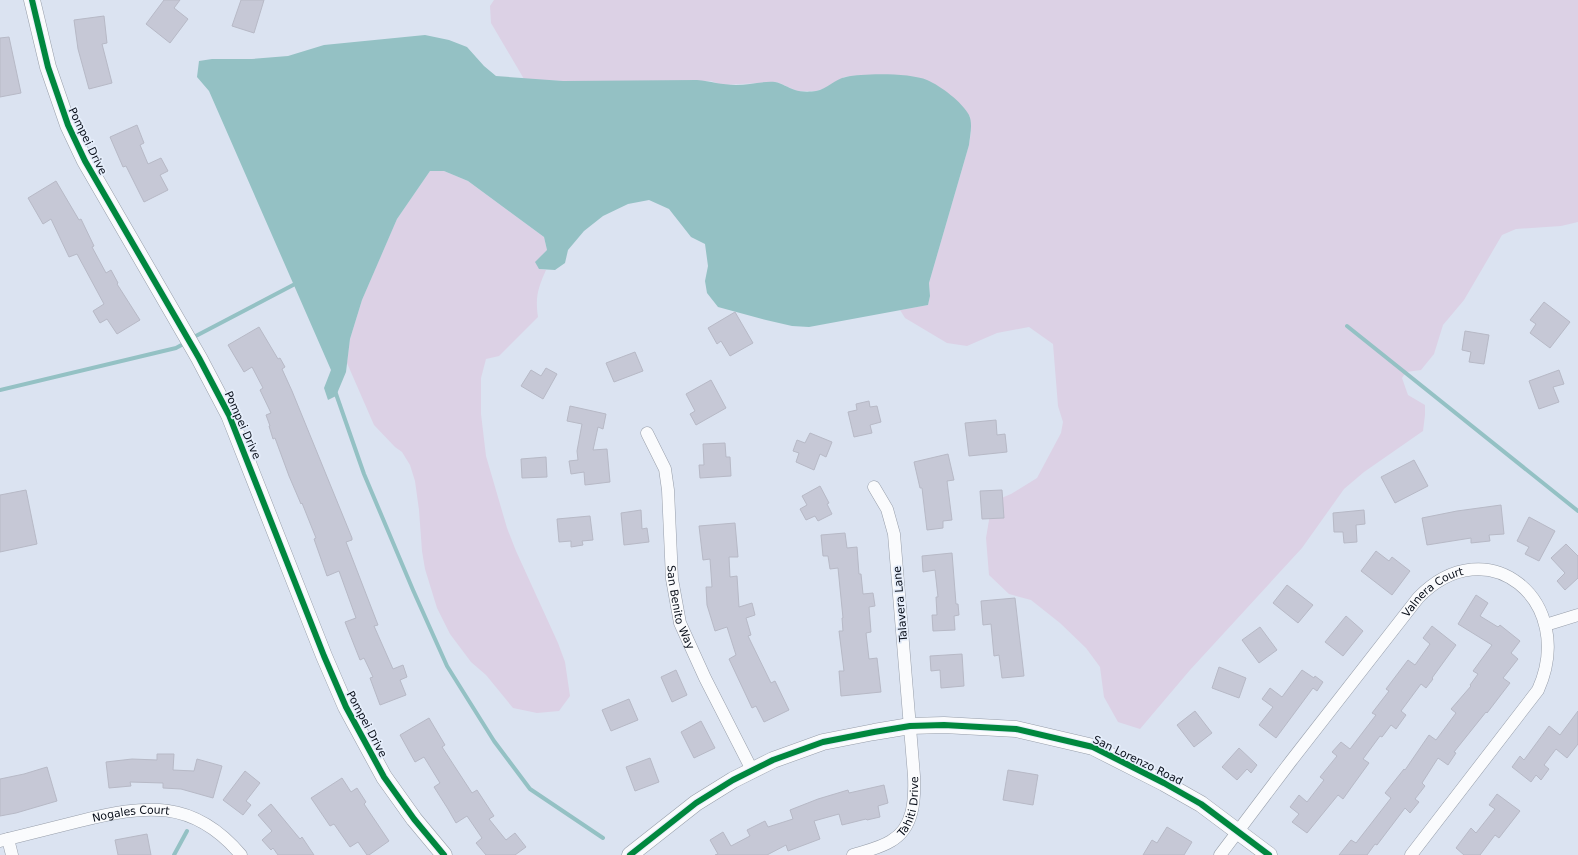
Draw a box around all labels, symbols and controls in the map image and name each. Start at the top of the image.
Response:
street label: Pompei Drive [66,105,110,177]
street label: Pompei Drive [222,389,263,462]
street label: San Benito Way [664,565,697,652]
street label: Talavera Lane [891,565,910,643]
street label: Valnera Court [1400,565,1465,620]
street label: Pompei Drive [344,689,390,760]
street label: San Lorenzo Road [1091,733,1185,788]
street label: Tahiti Drive [894,776,921,840]
street label: Nogales Court [91,804,171,825]

